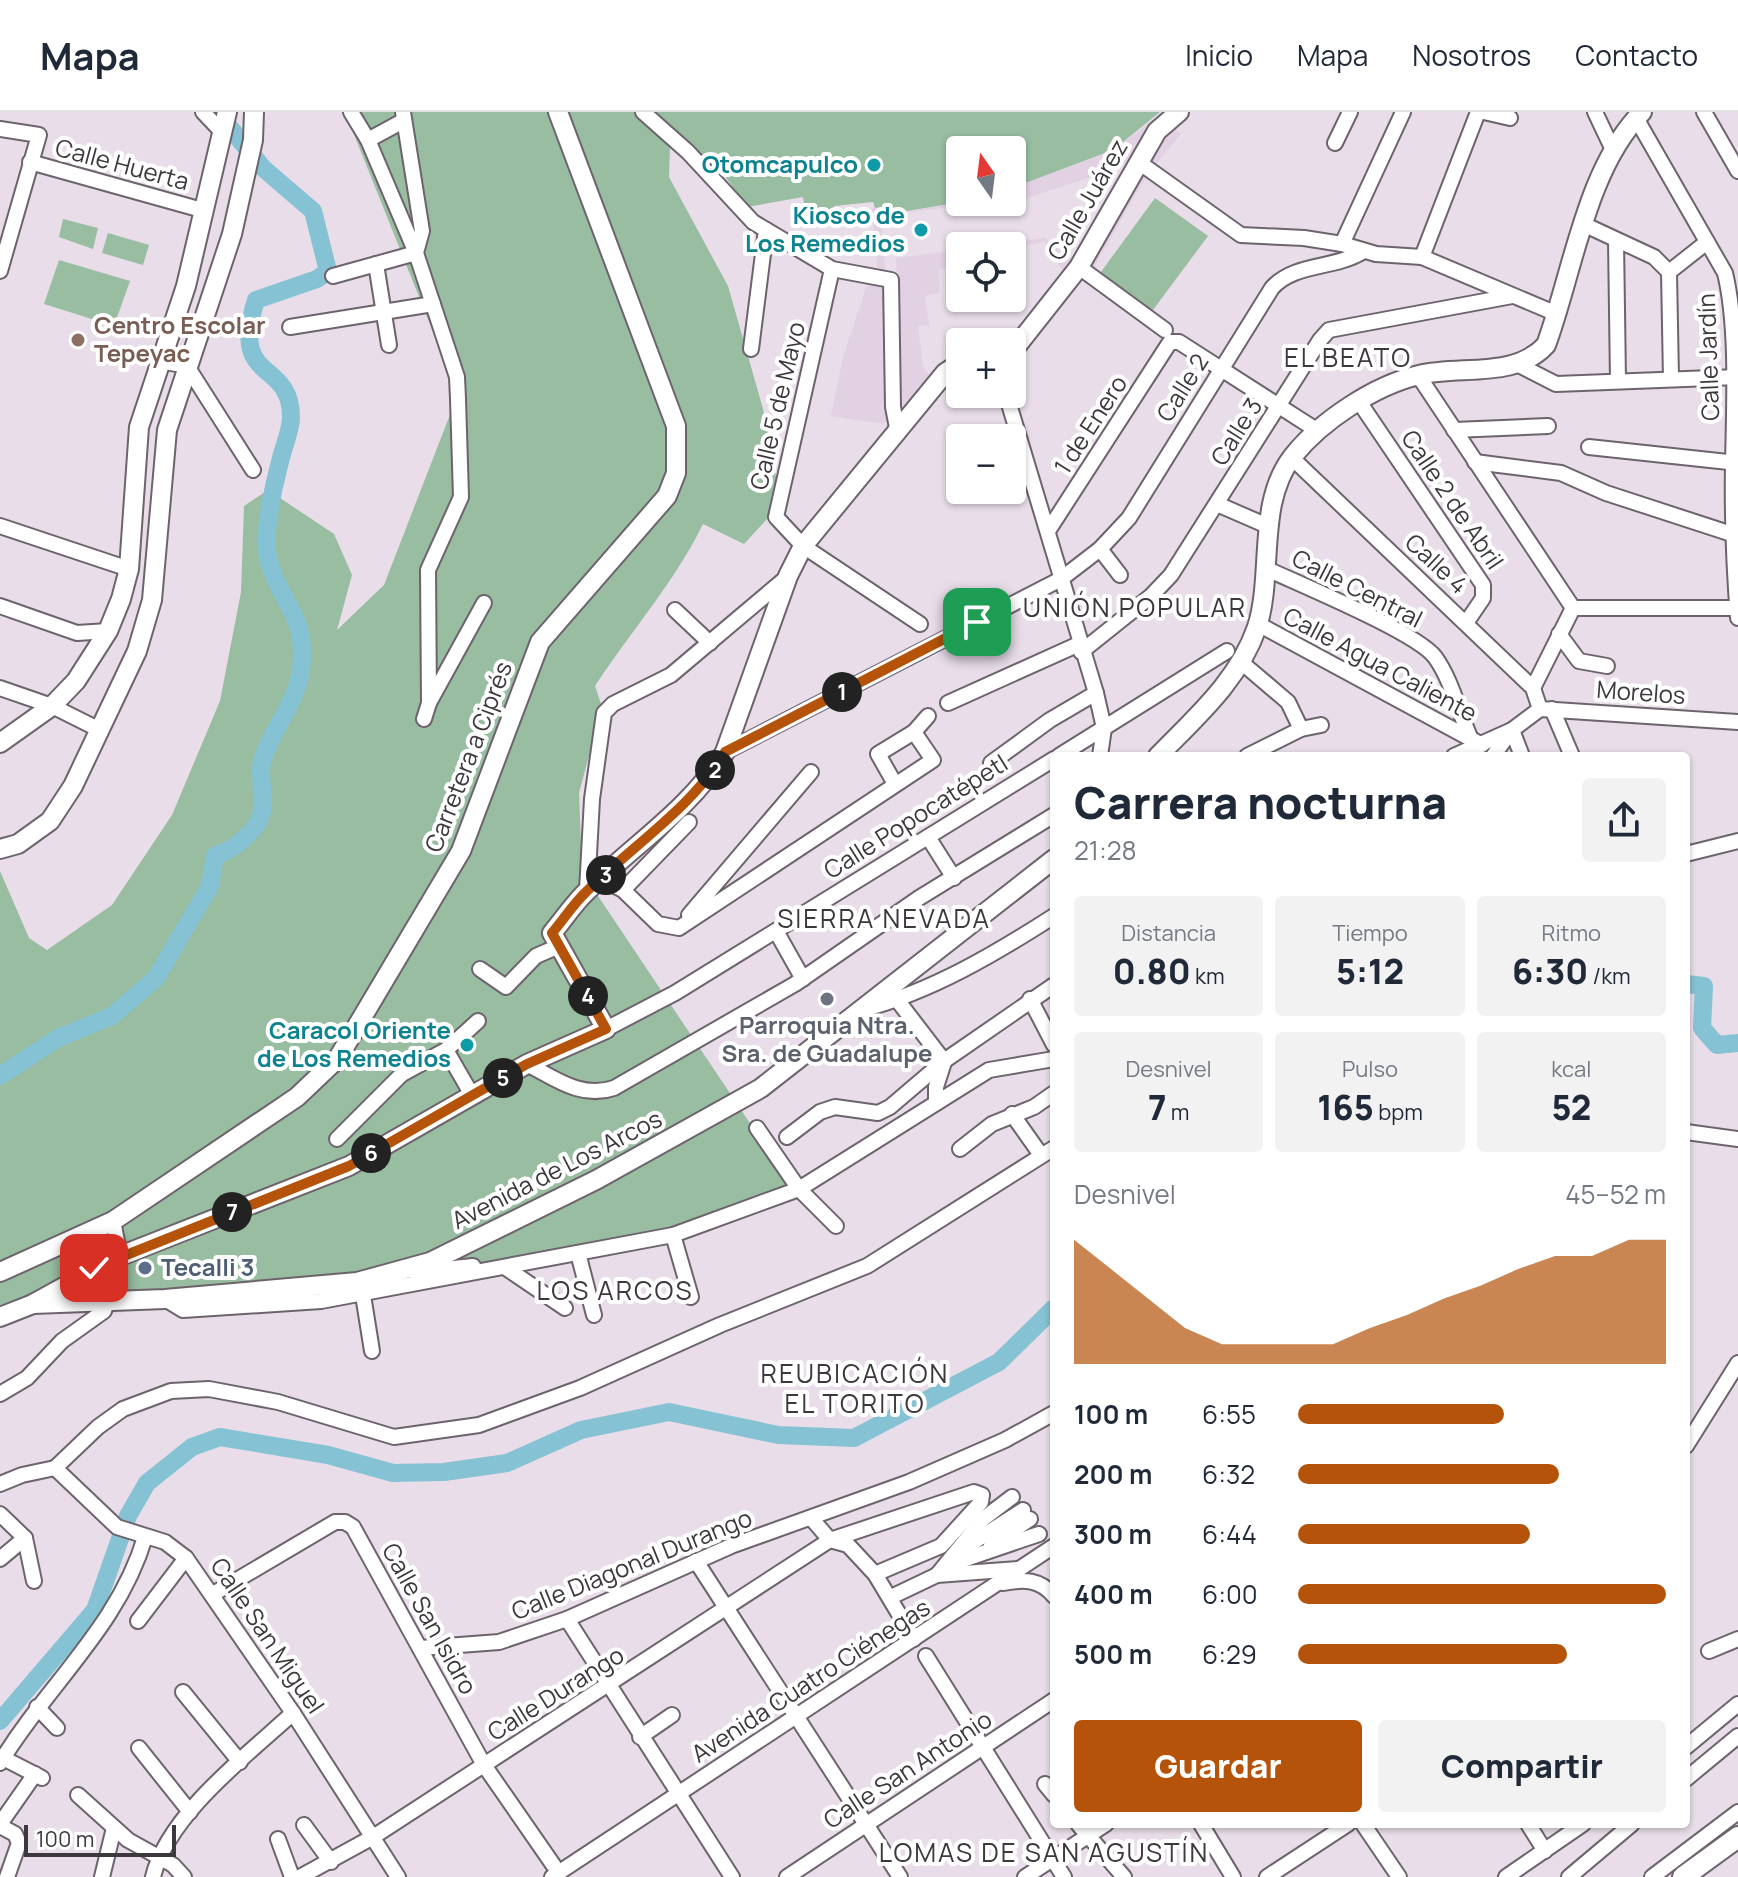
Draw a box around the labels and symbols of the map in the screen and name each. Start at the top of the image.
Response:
street label: Calle Huerta [52,130,193,197]
street label: Calle Juárez [1039,133,1135,266]
north arrow [946,136,1026,216]
place label: Otomcapulco [702,147,858,180]
marker: Otomcapulco [865,156,883,174]
place label: Kiosco de Los Remedios [745,198,905,259]
marker: Kiosco de Los Remedios [912,221,930,239]
street label: Calle Jardín [1689,293,1726,421]
place label: Centro Escolar Tepeyac [94,308,266,369]
street label: Calle 5 de Mayo [741,318,812,493]
marker: Centro Escolar Tepeyac [69,331,87,349]
district label: EL BEATO [1284,339,1412,375]
street label: Calle 2 [1148,347,1215,427]
street label: 1 de Enero [1045,368,1134,480]
street label: Calle 3 [1202,391,1269,471]
street label: Calle 2 de Abril [1394,423,1512,575]
street label: Calle 4 [1398,525,1476,600]
street label: Calle Central [1287,541,1429,635]
pin [943,588,1011,656]
district label: UNIÓN POPULAR [1023,589,1247,625]
street label: Calle Agua Caliente [1278,599,1483,729]
street label: Carretera a Ciprés [416,657,519,856]
pin: 1 [822,672,862,712]
street label: Morelos [1596,672,1687,711]
street label: Calle Popocatépetl [817,746,1013,886]
pin: 2 [695,750,735,790]
pin: 3 [586,855,626,895]
district label: SIERRA NEVADA [777,900,991,936]
pin: 4 [568,976,608,1016]
marker: Parroquia Ntra. Sra. de Guadalupe [818,990,836,1008]
place label: Parroquia Ntra. Sra. de Guadalupe [721,1008,933,1069]
place label: Caracol Oriente de Los Remedios [257,1013,451,1074]
marker: Caracol Oriente de Los Remedios [458,1036,476,1054]
pin: 5 [483,1058,523,1098]
street label: Avenida de Los Arcos [446,1101,667,1236]
pin: 6 [351,1133,391,1173]
pin: 7 [212,1192,252,1232]
pin [60,1234,128,1302]
place label: Tecalli 3 [161,1250,254,1283]
marker: Tecalli 3 [136,1259,154,1277]
district label: LOS ARCOS [537,1272,693,1308]
district label: REUBICACIÓN EL TORITO [761,1355,949,1421]
street label: Calle Diagonal Durango [506,1500,757,1627]
street label: Calle San Isidro [375,1537,486,1700]
street label: Calle San Miguel [204,1551,333,1720]
street label: Avenida Cuatro Ciénegas [684,1590,936,1769]
street label: Calle Durango [481,1638,630,1748]
street label: Calle San Antonio [817,1702,998,1836]
scale bar [24,1821,176,1857]
district label: LOMAS DE SAN AGUSTÍN [879,1834,1209,1870]

